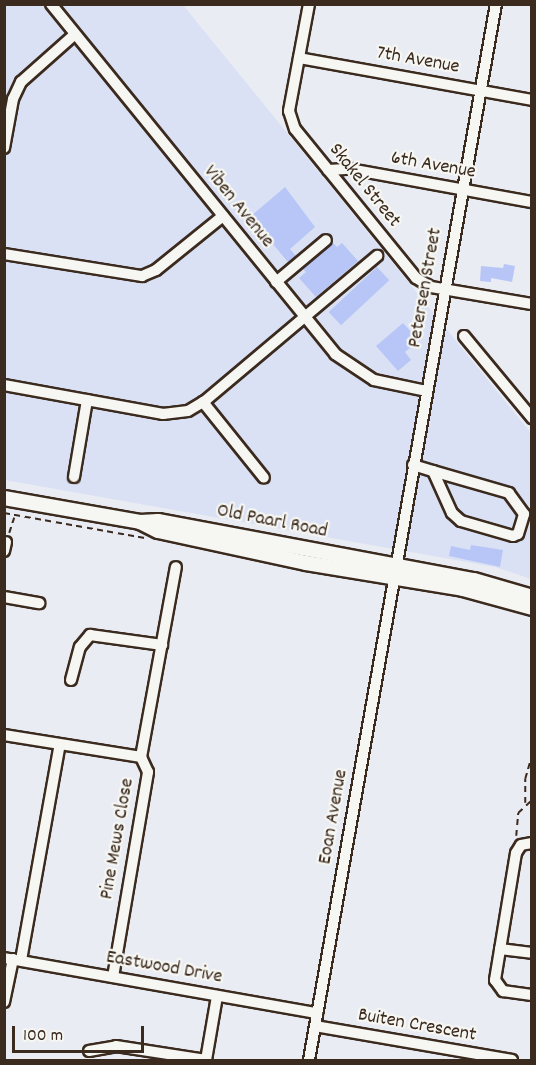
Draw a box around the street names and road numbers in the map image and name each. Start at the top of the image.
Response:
street label: 7th Avenue [375,42,461,80]
street label: Skakel Street [323,139,405,233]
street label: 6th Avenue [389,147,477,185]
street label: Viben Avenue [197,161,279,253]
street label: Petersen Street [404,226,448,350]
street label: Old Paarl Road [215,500,329,544]
street label: Eoan Avenue [314,768,354,866]
street label: Pine Mews Close [96,777,140,901]
street label: Eastwood Drive [104,946,224,990]
street label: Buiten Crescent [356,1004,478,1048]

